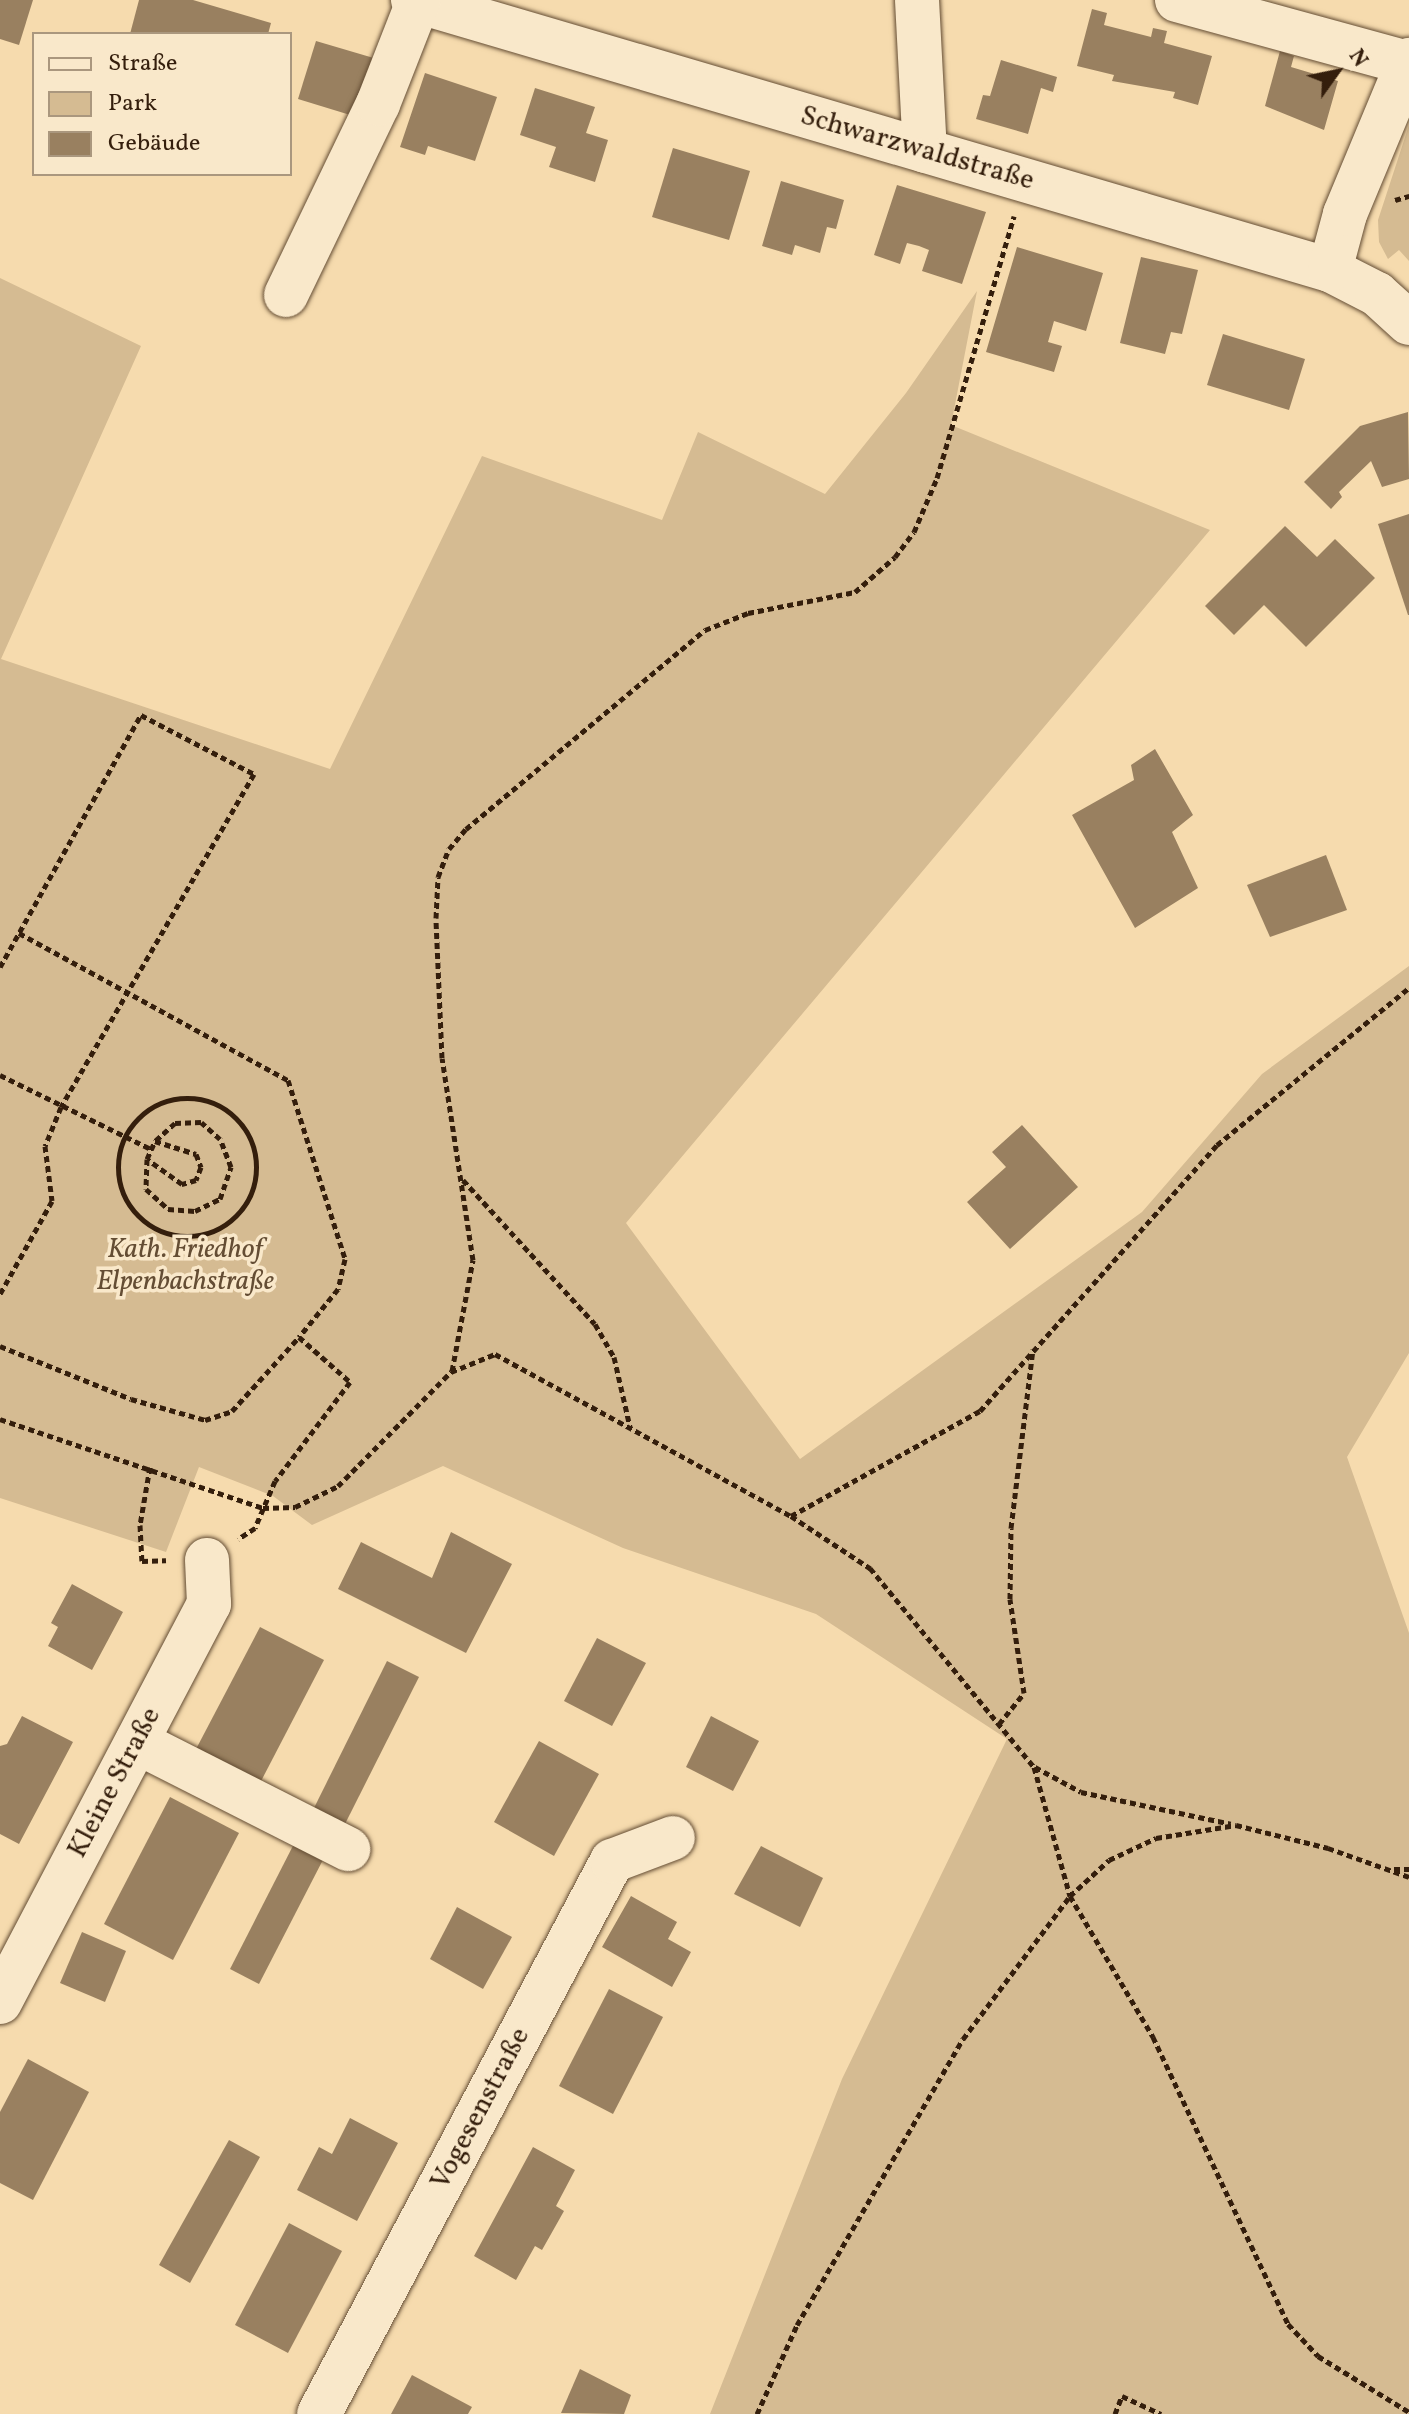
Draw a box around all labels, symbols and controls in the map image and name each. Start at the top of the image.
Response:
legend [32,32,292,176]
north arrow [1297,32,1377,112]
text: N [1340,44,1375,74]
text: Straße [108,47,177,81]
text: Park [108,87,157,121]
street label: Schwarzwaldstraße [796,100,1038,198]
text: Gebäude [108,127,200,161]
park label: Kath. Friedhof Elpenbachstraße [96,1233,274,1299]
street label: Kleine Straße [61,1702,169,1864]
street label: Vogesenstraße [424,2022,538,2196]

